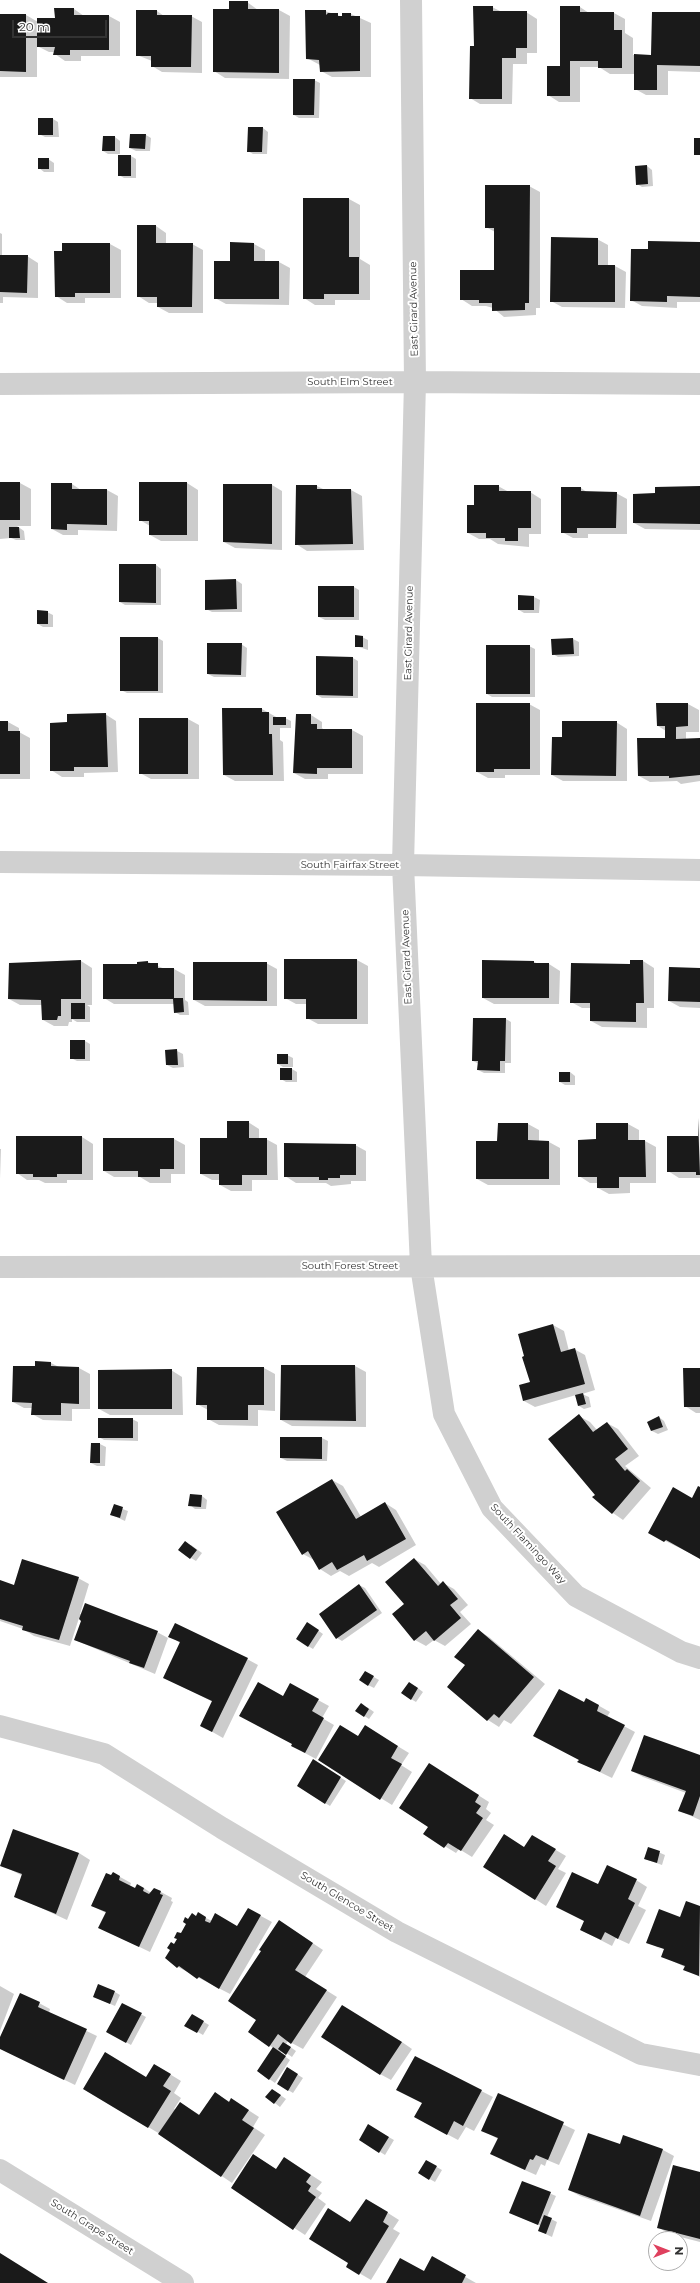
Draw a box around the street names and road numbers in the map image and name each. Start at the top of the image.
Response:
street label: East Girard Avenue [407,261,421,357]
street label: South Elm Street [307,376,393,388]
street label: East Girard Avenue [402,585,416,681]
street label: South Fairfax Street [301,859,399,871]
street label: East Girard Avenue [399,909,415,1005]
street label: South Forest Street [302,1260,398,1272]
street label: South Flamingo Way [488,1502,568,1586]
street label: South Glencoe Street [298,1869,396,1935]
street label: South Grape Street [48,2197,136,2257]

